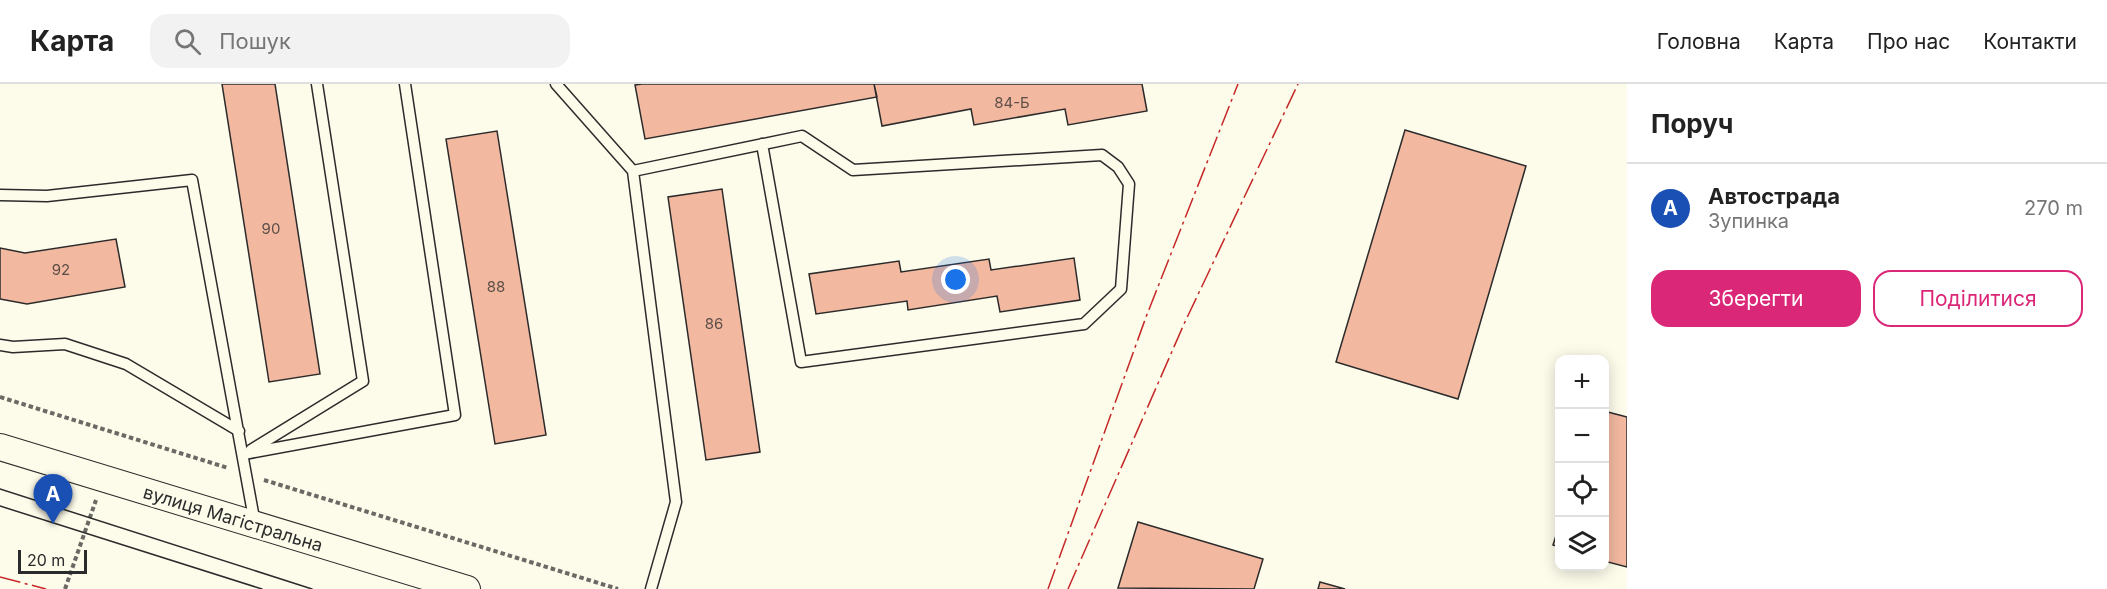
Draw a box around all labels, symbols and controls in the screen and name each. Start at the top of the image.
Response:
search box [150,14,570,68]
text: Карта [30,24,114,58]
icon: search [171,25,204,58]
text: Пошук [219,28,291,54]
text: Головна [1657,29,1741,54]
text: Карта [1774,29,1834,54]
text: Про нас [1867,29,1950,54]
text: Контакти [1983,29,2077,54]
house number: 84-Б [994,93,1030,112]
text: Поруч [1651,108,1733,139]
text: Автострада [1708,183,1840,209]
text: A [1663,196,1678,220]
text: 270 m [2024,196,2083,220]
text: Зупинка [1708,209,1789,233]
house number: 90 [262,219,280,238]
house number: 92 [52,260,70,279]
your location [941,265,970,294]
button: Зберегти [1651,270,1861,327]
button: Поділитися [1873,270,2083,327]
house number: 88 [487,277,505,296]
house number: 86 [705,314,723,333]
map controls [1555,355,1609,571]
button: + [1555,355,1609,409]
button: − [1555,409,1609,463]
button: locate [1555,463,1609,517]
pin: A [34,474,72,524]
street label: вулиця Магістральна [141,481,325,556]
button: layers [1555,517,1609,571]
scale bar [18,547,87,574]
text: 20 m [27,550,65,570]

